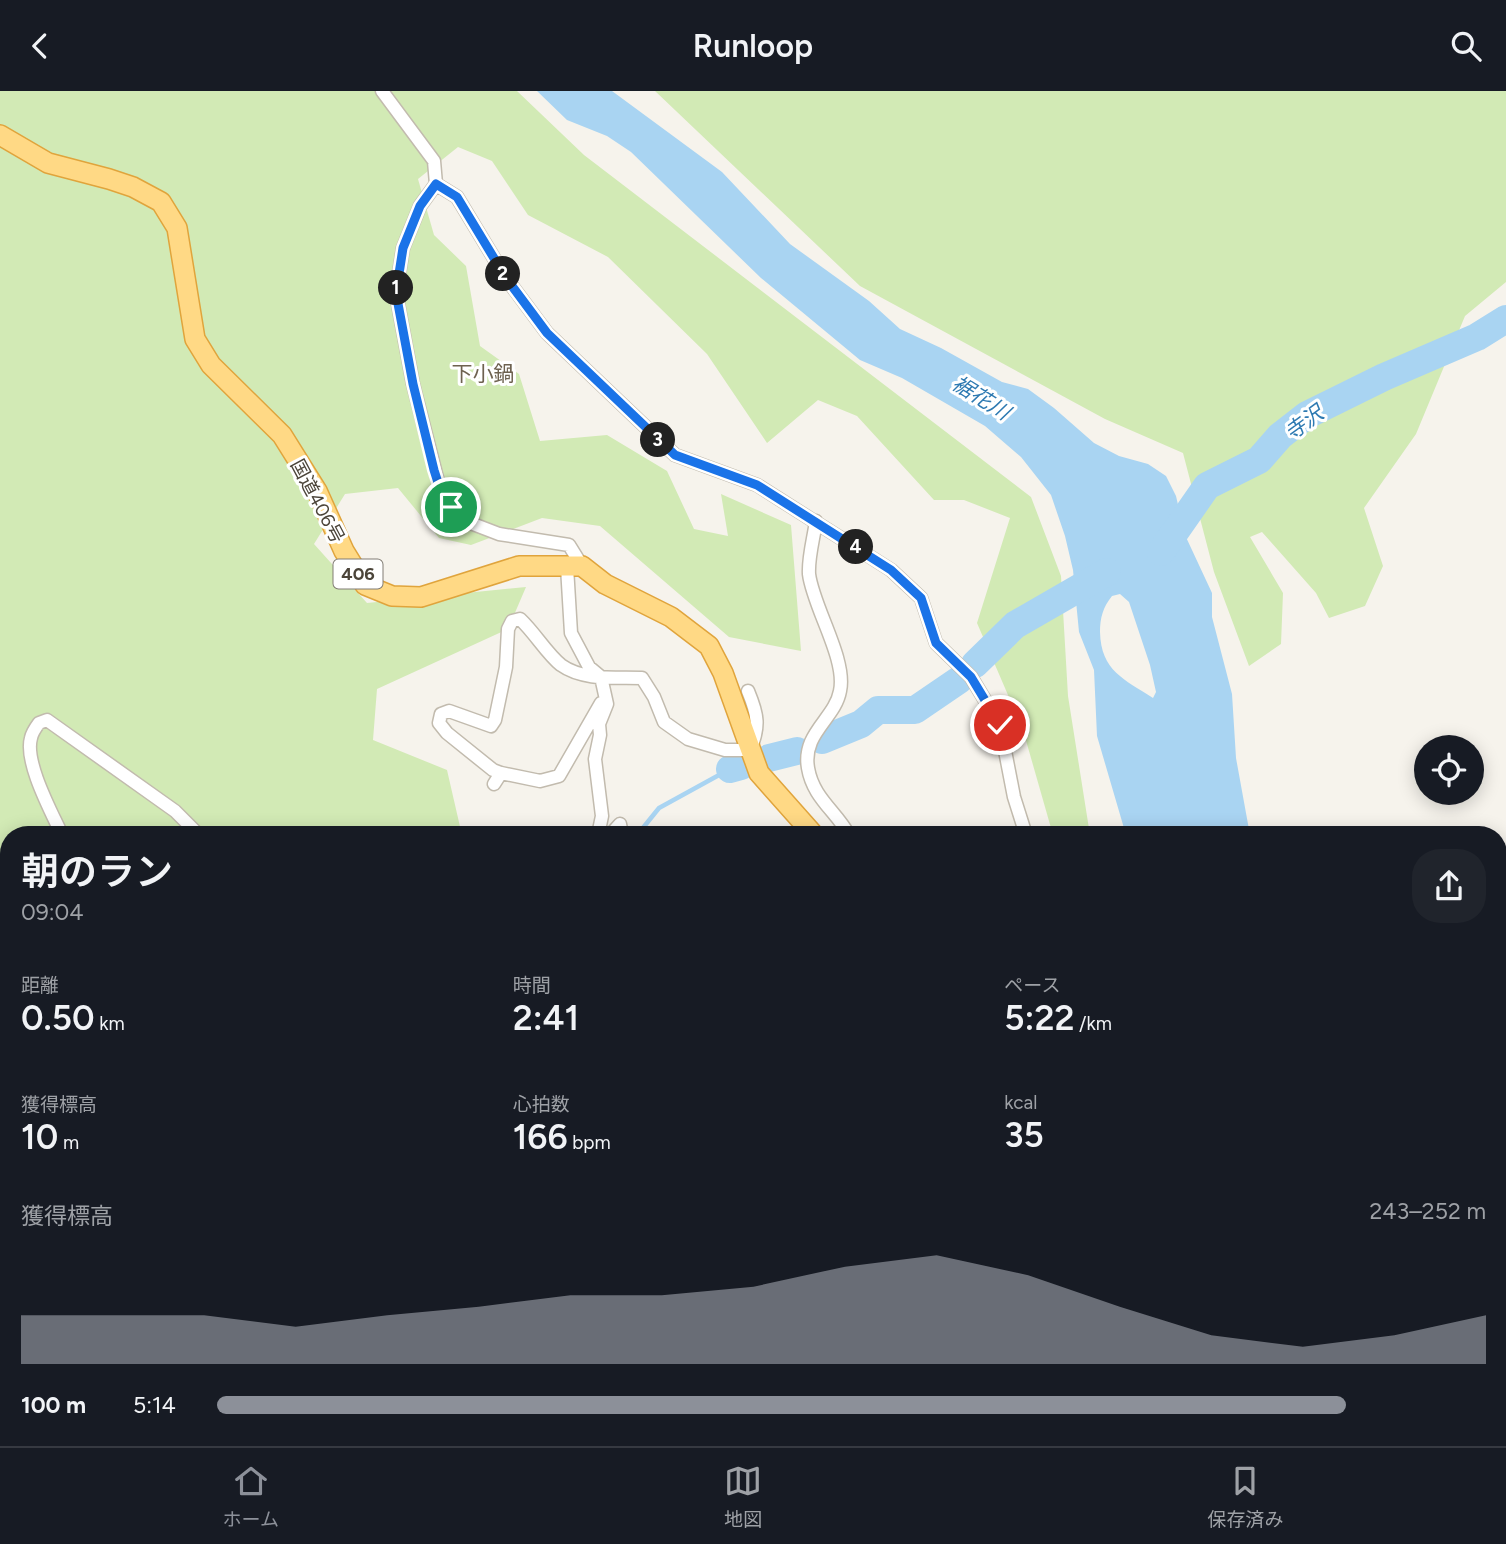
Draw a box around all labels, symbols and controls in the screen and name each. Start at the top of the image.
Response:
icon: back [21,27,59,65]
text: Runloop [693,27,813,65]
icon: search [1447,27,1485,65]
pin: 2 [486,257,520,291]
text: 2 [497,262,508,285]
pin: 1 [378,271,414,305]
text: 1 [391,276,400,299]
district label: 下小鍋 [452,361,515,386]
water label: 裾花川 [948,370,1016,426]
water label: 寺沢 [1279,398,1330,445]
pin: 3 [640,423,676,457]
text: 3 [652,428,663,451]
street label: 国道406号 [286,455,349,547]
pin [421,477,481,537]
icon: arrive [432,488,470,526]
pin: 4 [838,529,874,565]
text: 4 [849,535,862,558]
road number: 406 [334,559,382,589]
pin [970,695,1030,755]
icon: check [981,706,1019,744]
map controls [1414,735,1484,805]
button: locate [1414,735,1484,805]
text: 朝のラン [21,849,173,895]
button: share [1412,849,1486,923]
text: 09:04 [21,898,84,926]
text: 距離 [21,974,59,997]
text: 時間 [513,974,551,997]
text: ペース [1004,974,1060,997]
text: 0.50 [21,997,95,1039]
text: 2:41 [513,997,579,1039]
text: 5:22 [1004,997,1074,1039]
text: km [95,1012,125,1035]
text: /km [1074,1012,1112,1035]
text: kcal [1004,1091,1038,1114]
text: 獲得標高 [21,1093,97,1116]
text: 心拍数 [513,1093,570,1116]
text: 35 [1004,1114,1044,1156]
text: 10 [21,1116,58,1158]
text: 166 [513,1116,568,1158]
text: m [58,1131,79,1154]
text: bpm [568,1131,611,1154]
text: 243–252 m [1370,1197,1486,1225]
text: 獲得標高 [21,1202,113,1230]
text: 100 m [21,1391,86,1419]
text: 5:14 [133,1391,176,1419]
tab: ホーム [223,1462,279,1531]
tab: 地図 [724,1462,762,1531]
tab: 保存済み [1207,1462,1283,1531]

